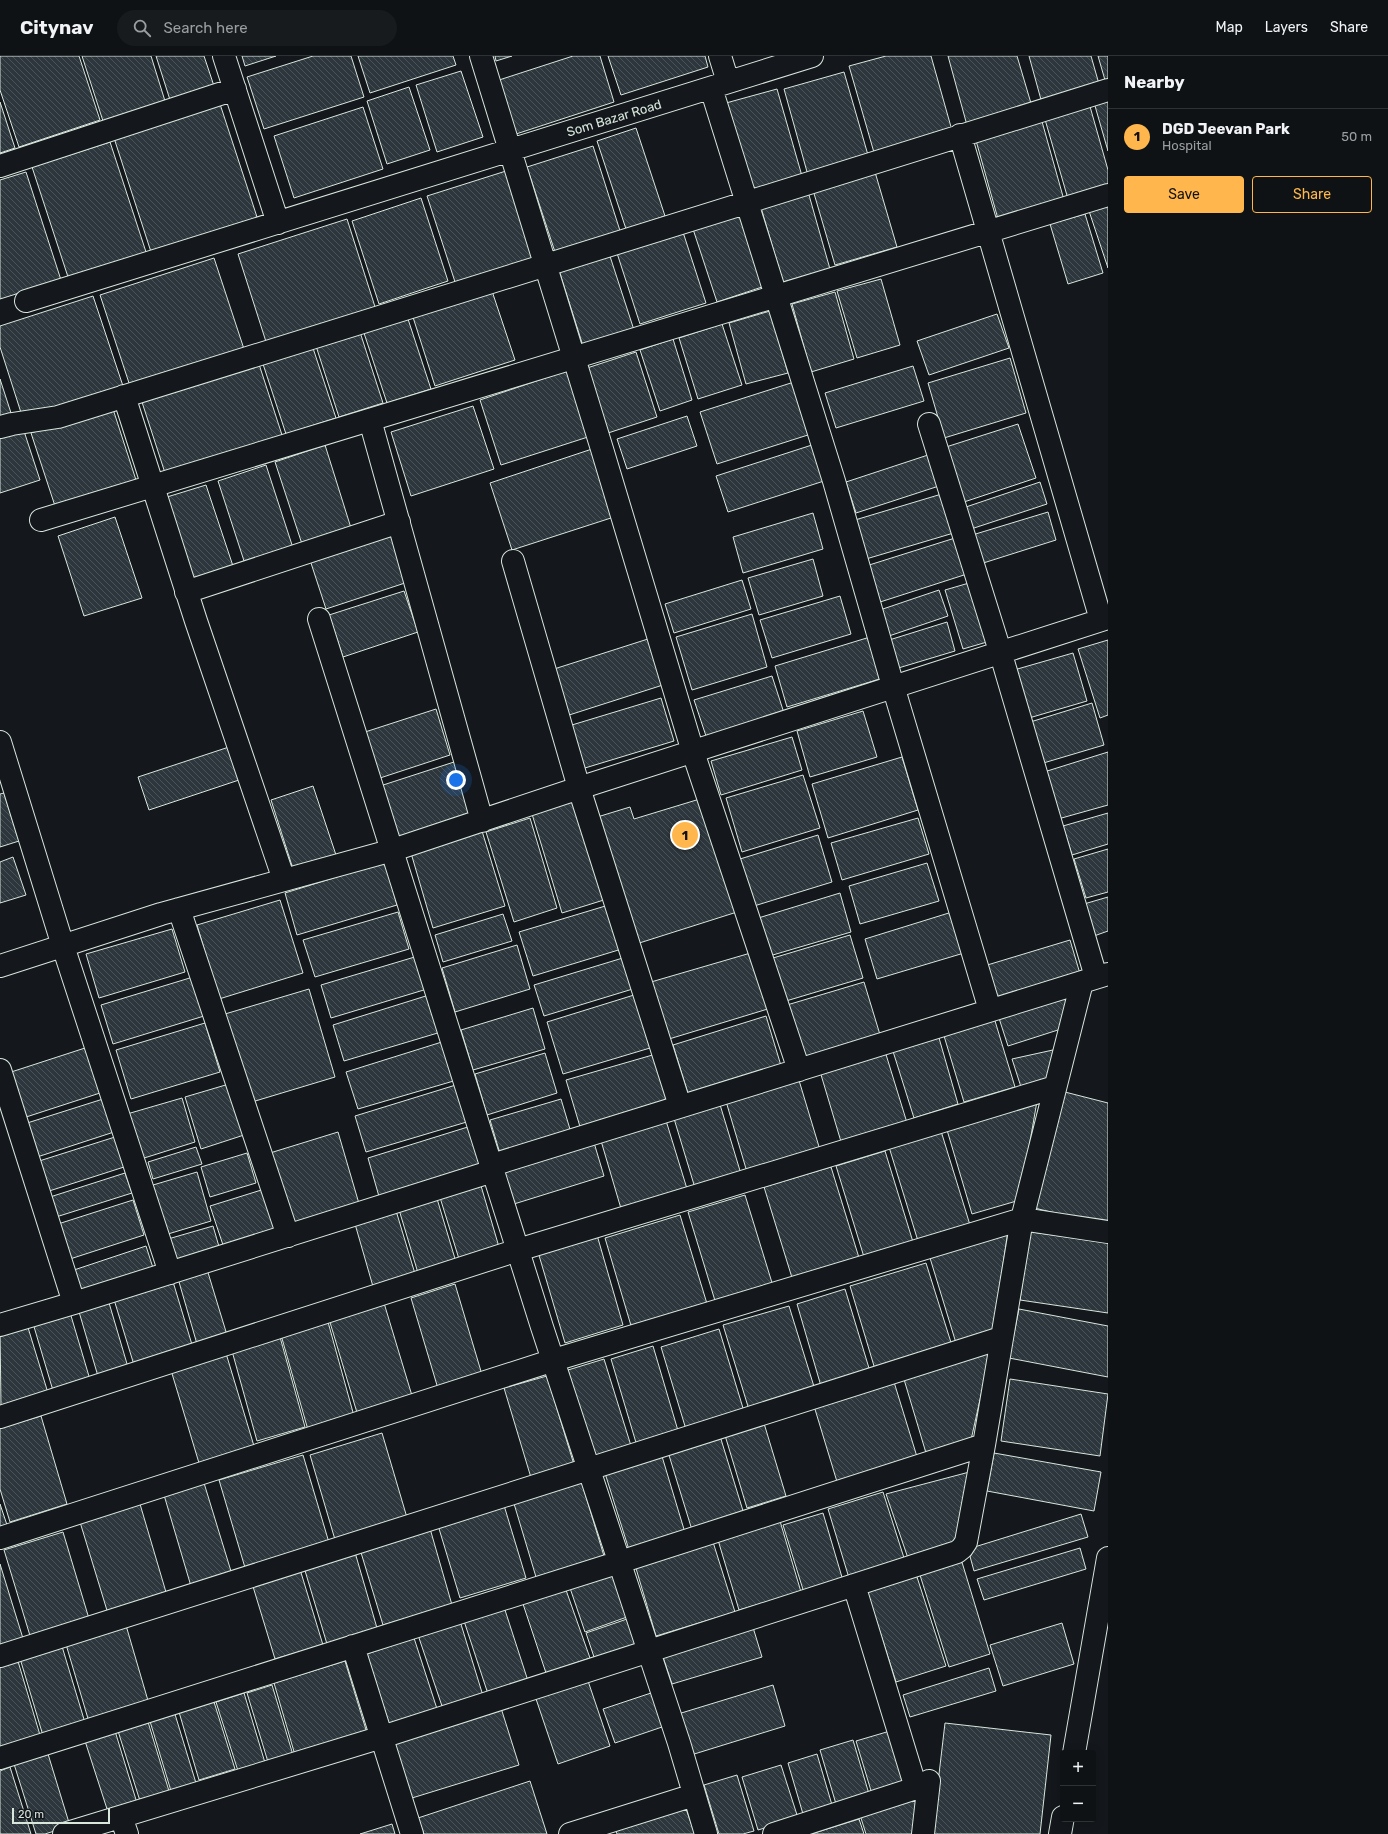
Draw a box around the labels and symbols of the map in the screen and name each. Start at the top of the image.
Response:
street label: Som Bazar Road [565,96,663,140]
your location [446,770,466,790]
pin: 1 [672,820,698,850]
scale bar [12,1806,110,1825]

